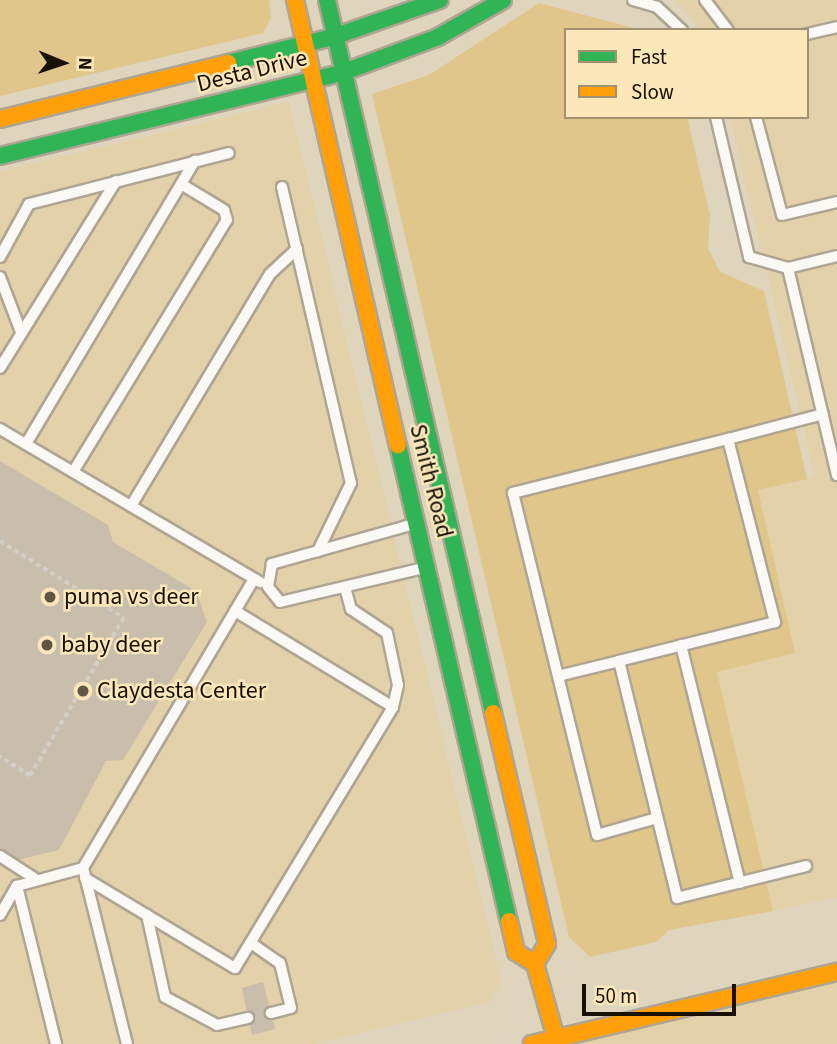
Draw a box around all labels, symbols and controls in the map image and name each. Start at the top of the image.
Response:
north arrow [28,28,98,98]
legend [564,28,809,119]
text: Fast [631,42,667,72]
street label: Desta Drive [194,43,310,99]
text: N [71,57,98,71]
text: Slow [631,77,674,107]
street label: Smith Road [403,421,459,541]
place label: puma vs deer [64,583,199,611]
marker: puma vs deer [42,589,58,605]
place label: baby deer [61,631,161,659]
marker: baby deer [39,637,55,653]
place label: Claydesta Center [97,677,266,705]
marker: Claydesta Center [75,683,91,699]
scale bar [585,970,739,1014]
text: 50 m [595,981,637,1011]

